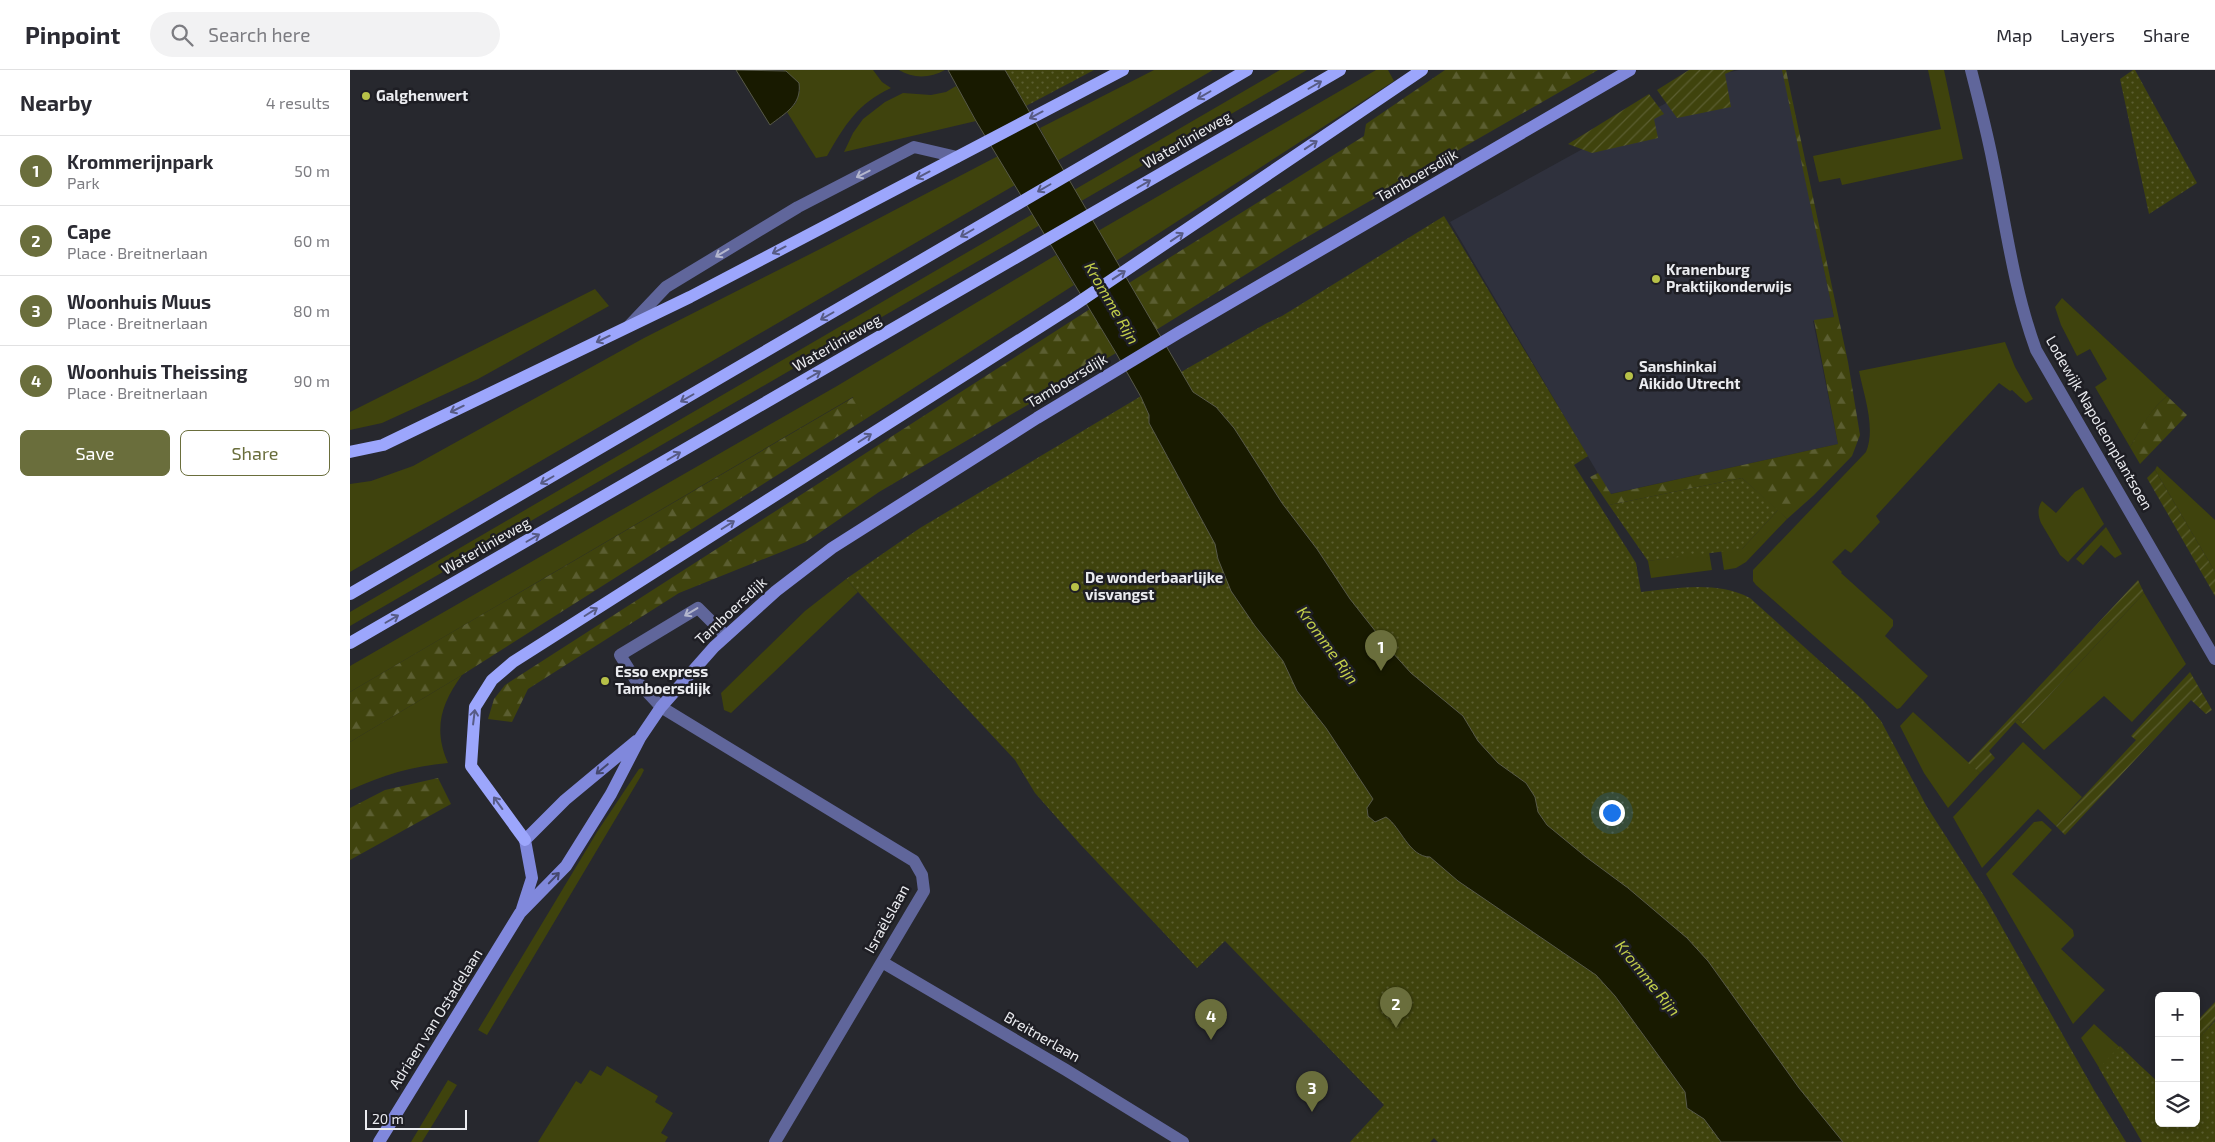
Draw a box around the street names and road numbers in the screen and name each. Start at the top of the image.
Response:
street label: Waterlinieweg [1139,106,1235,172]
street label: Tamboersdijk [1373,144,1461,207]
street label: Waterlinieweg [789,309,885,375]
street label: Lodewijk Napoleonplantsoen [2042,332,2157,513]
street label: Tamboersdijk [1023,349,1111,412]
street label: Waterlinieweg [438,512,534,578]
street label: Tamboersdijk [691,572,771,649]
street label: Israëlslaan [860,881,912,956]
street label: Adriaen van Ostadelaan [385,945,486,1092]
street label: Breitnerlaan [1001,1007,1084,1065]

